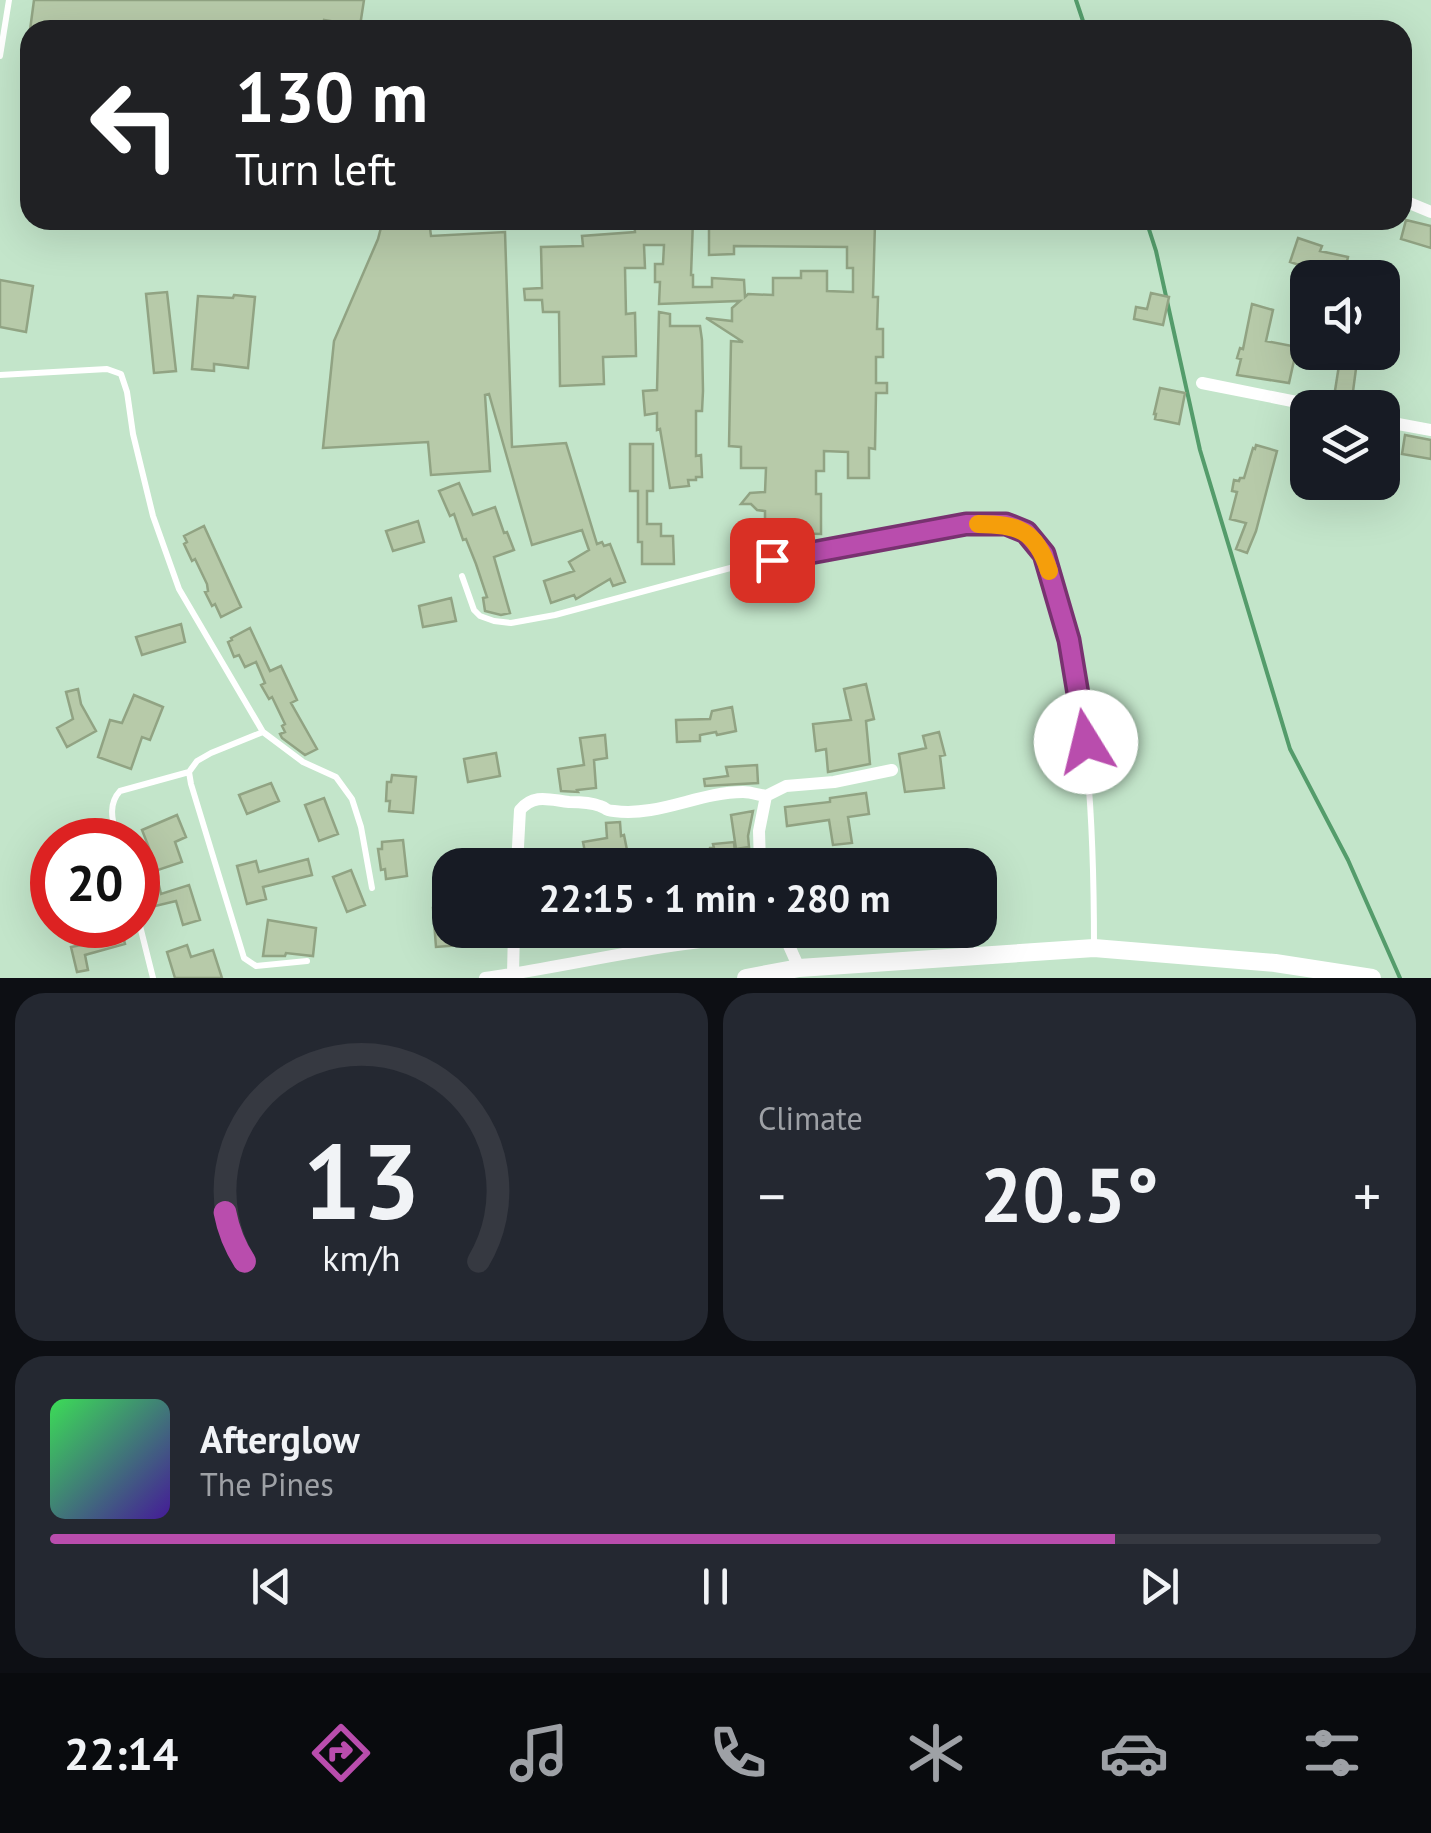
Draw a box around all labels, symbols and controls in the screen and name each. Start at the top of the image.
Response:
text: 130 m [235,51,428,141]
icon: left [70,60,200,190]
text: Turn left [235,139,396,197]
map controls [1290,260,1400,500]
button: sound [1290,260,1400,370]
button: layers [1290,390,1400,500]
pin [730,518,815,603]
icon: arrive [745,533,800,588]
position arrow [1034,690,1138,794]
speed limit sign: 20 [30,818,160,948]
text: 22:15 · 1 min · 280 m [539,873,890,922]
text: Climate [758,1097,863,1139]
text: 13 [303,1113,420,1248]
text: 20.5° [980,1146,1159,1243]
text: − [758,1160,786,1231]
text: + [1353,1160,1381,1231]
text: km/h [322,1235,401,1281]
text: Afterglow [200,1414,360,1463]
text: The Pines [200,1463,334,1505]
icon: previous [244,1559,299,1614]
icon: pause [688,1559,743,1614]
icon: next [1132,1559,1187,1614]
icon: directions [306,1718,376,1788]
icon: music [504,1718,574,1788]
icon: phone [703,1718,773,1788]
icon: climate [901,1718,971,1788]
icon: car [1099,1718,1169,1788]
icon: filters [1297,1718,1367,1788]
text: 22:14 [64,1724,178,1782]

